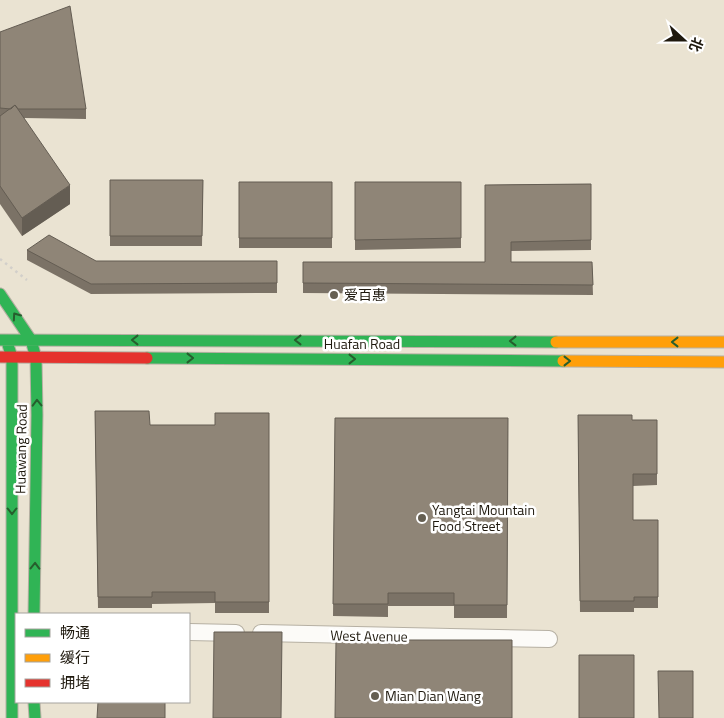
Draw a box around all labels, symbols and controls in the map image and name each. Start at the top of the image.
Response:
north arrow [659,15,709,65]
text: 北 [684,35,709,55]
place label: 爱百惠 [344,284,386,305]
marker: 爱百惠 [328,289,340,301]
one-way arrow [13,313,22,322]
street label: Huafan Road [324,333,400,354]
one-way arrow [131,335,139,345]
one-way arrow [294,335,302,346]
one-way arrow [509,336,516,346]
one-way arrow [671,337,679,347]
one-way arrow [186,353,194,363]
one-way arrow [348,354,356,364]
one-way arrow [564,356,571,366]
one-way arrow [32,399,42,406]
street label: Huawang Road [9,404,32,494]
place label: Yangtai Mountain Food Street [432,499,535,536]
one-way arrow [7,508,17,515]
marker: Yangtai Mountain Food Street [416,512,428,524]
one-way arrow [30,561,40,569]
legend [15,613,190,703]
text: 畅通 [60,621,90,644]
street label: West Avenue [330,624,408,647]
text: 缓行 [60,646,90,669]
text: 拥堵 [60,671,90,694]
place label: Mian Dian Wang [385,685,481,706]
marker: Mian Dian Wang [369,690,381,702]

